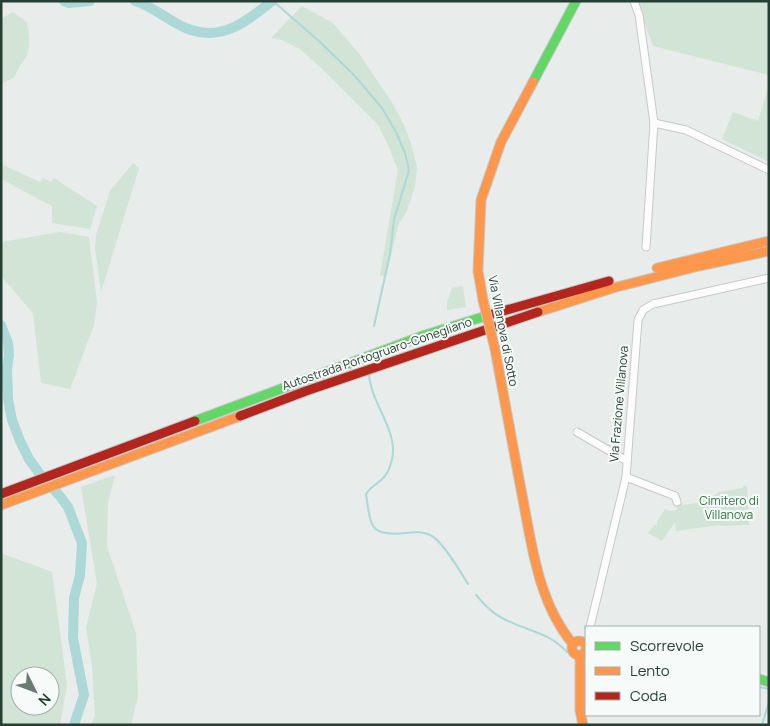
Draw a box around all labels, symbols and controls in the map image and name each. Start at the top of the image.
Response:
street label: Via Villanova di Sotto [484,274,523,388]
street label: Autostrada Portogruaro-Conegliano [280,313,474,394]
street label: Via Frazione Villanova [605,345,632,463]
park label: Cimitero di Villanova [699,492,759,523]
legend [585,626,760,716]
text: Scorrevole [630,635,704,656]
text: Lento [630,660,670,681]
north arrow [10,666,60,716]
text: Coda [630,685,667,706]
text: N [35,690,55,710]

